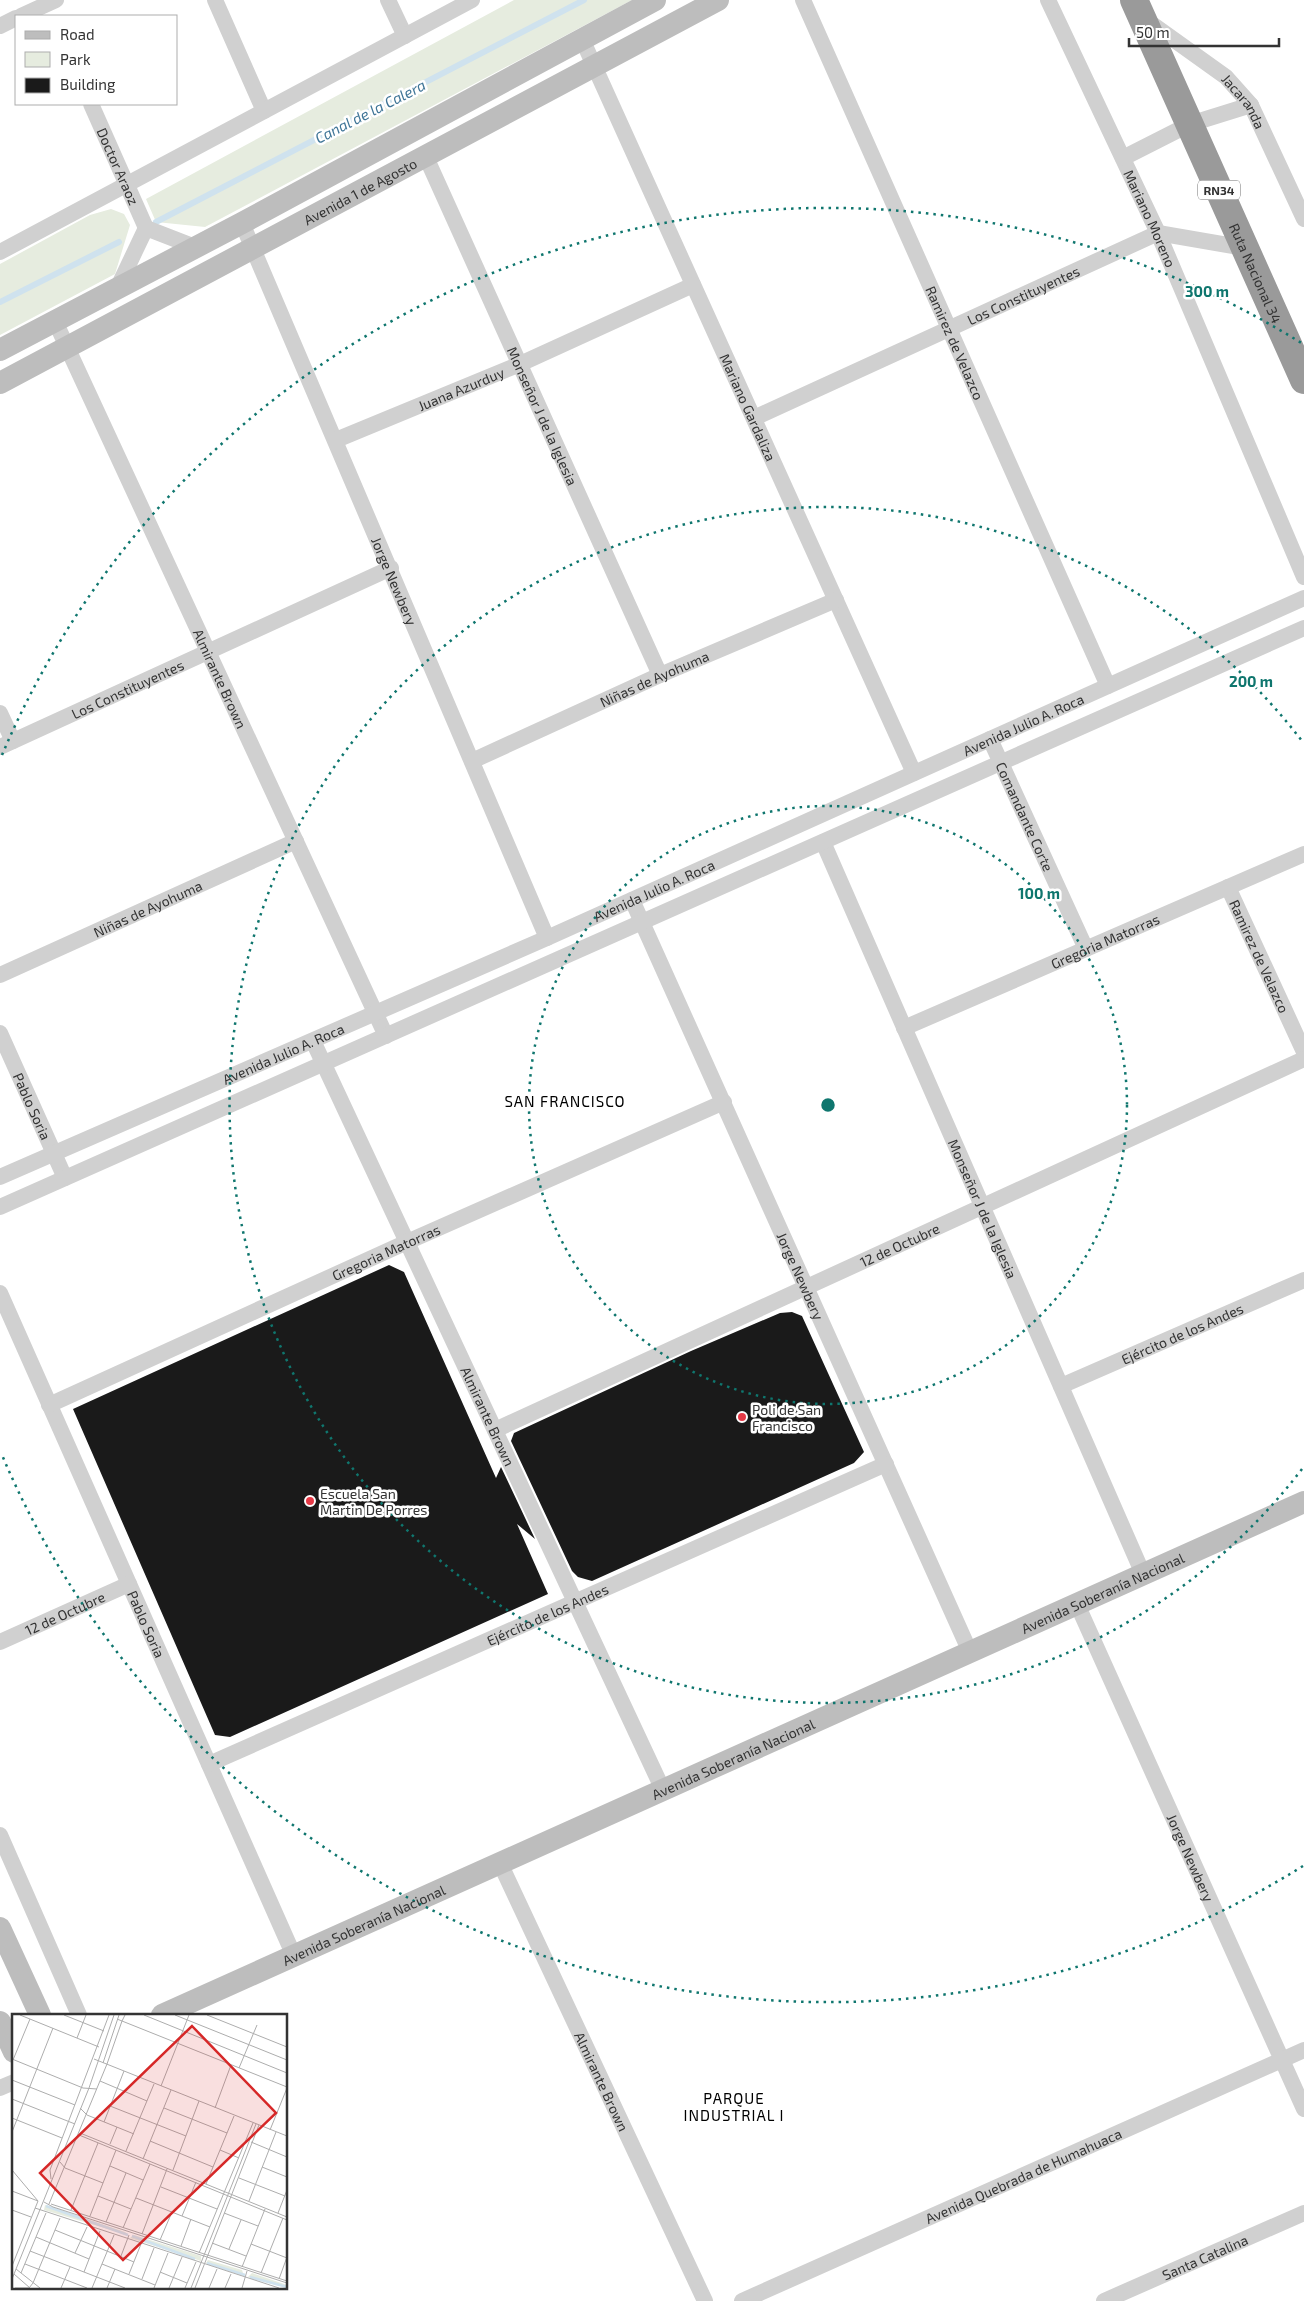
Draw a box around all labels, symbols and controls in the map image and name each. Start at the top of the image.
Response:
legend [15,15,178,105]
scale bar [1129,15,1279,47]
text: 50 m [1136,23,1170,41]
text: Road [60,25,95,43]
text: Park [60,50,91,68]
street label: Jacaranda [1219,70,1269,131]
text: Building [60,75,116,93]
water label: Canal de la Calera [312,75,428,147]
street label: Doctor Araoz [94,125,143,207]
street label: Avenida 1 de Agosto [301,154,419,228]
street label: Mariano Moreno [1121,167,1180,269]
road number: RN34 [1198,180,1240,200]
street label: Ruta Nacional 34 [1226,220,1286,326]
street label: Los Constituyentes [964,262,1082,328]
text: 300 m [1185,282,1229,300]
street label: Ramirez de Velazco [923,283,988,402]
street label: Monseñor J de la Iglesia [504,344,582,488]
street label: Mariano Gardaliza [717,351,780,464]
street label: Juana Azurduy [415,363,507,414]
street label: Jorge Newbery [368,534,421,628]
street label: Almirante Brown [190,626,251,731]
street label: Niñas de Ayohuma [597,647,711,710]
street label: Los Constituyentes [68,656,186,722]
text: 200 m [1229,672,1273,690]
street label: Avenida Julio A. Roca [960,690,1086,759]
street label: Comandante Corte [993,759,1058,874]
street label: Avenida Julio A. Roca [591,855,717,925]
street label: Niñas de Ayohuma [91,876,205,940]
text: 100 m [1018,884,1060,902]
street label: Ramirez de Velazco [1226,897,1293,1015]
street label: Gregoria Matorras [1048,910,1162,972]
street label: Avenida Julio A. Roca [220,1019,346,1087]
street label: Pablo Soria [10,1070,55,1142]
district label: SAN FRANCISCO [504,1092,626,1110]
centre of rings [819,1096,837,1114]
street label: Monseñor J de la Iglesia [945,1136,1021,1281]
street label: 12 de Octubre [857,1219,942,1270]
street label: Gregoria Matorras [329,1220,442,1284]
street label: Jorge Newbery [774,1229,828,1323]
street label: Ejército de los Andes [1118,1299,1246,1367]
street label: Almirante Brown [458,1364,519,1469]
place label: Poli de San Francisco [752,1401,821,1434]
marker: Poli de San Francisco [736,1411,748,1423]
place label: Escuela San Martin De Porres [320,1485,427,1518]
marker: Escuela San Martin De Porres [304,1495,316,1507]
street label: Avenida Soberanía Nacional [1018,1548,1187,1636]
street label: Ejército de los Andes [484,1580,611,1648]
street label: 12 de Octubre [22,1588,107,1638]
street label: Pablo Soria [124,1588,169,1660]
street label: Avenida Soberanía Nacional [649,1714,818,1802]
street label: Jorge Newbery [1164,1811,1218,1905]
street label: Avenida Soberanía Nacional [280,1880,448,1968]
inset map [12,2014,288,2288]
street label: Almirante Brown [572,2029,633,2134]
district label: PARQUE INDUSTRIAL I [684,2089,784,2124]
street label: Avenida Quebrada de Humahuaca [922,2124,1124,2227]
street label: Santa Catalina [1159,2230,1250,2283]

